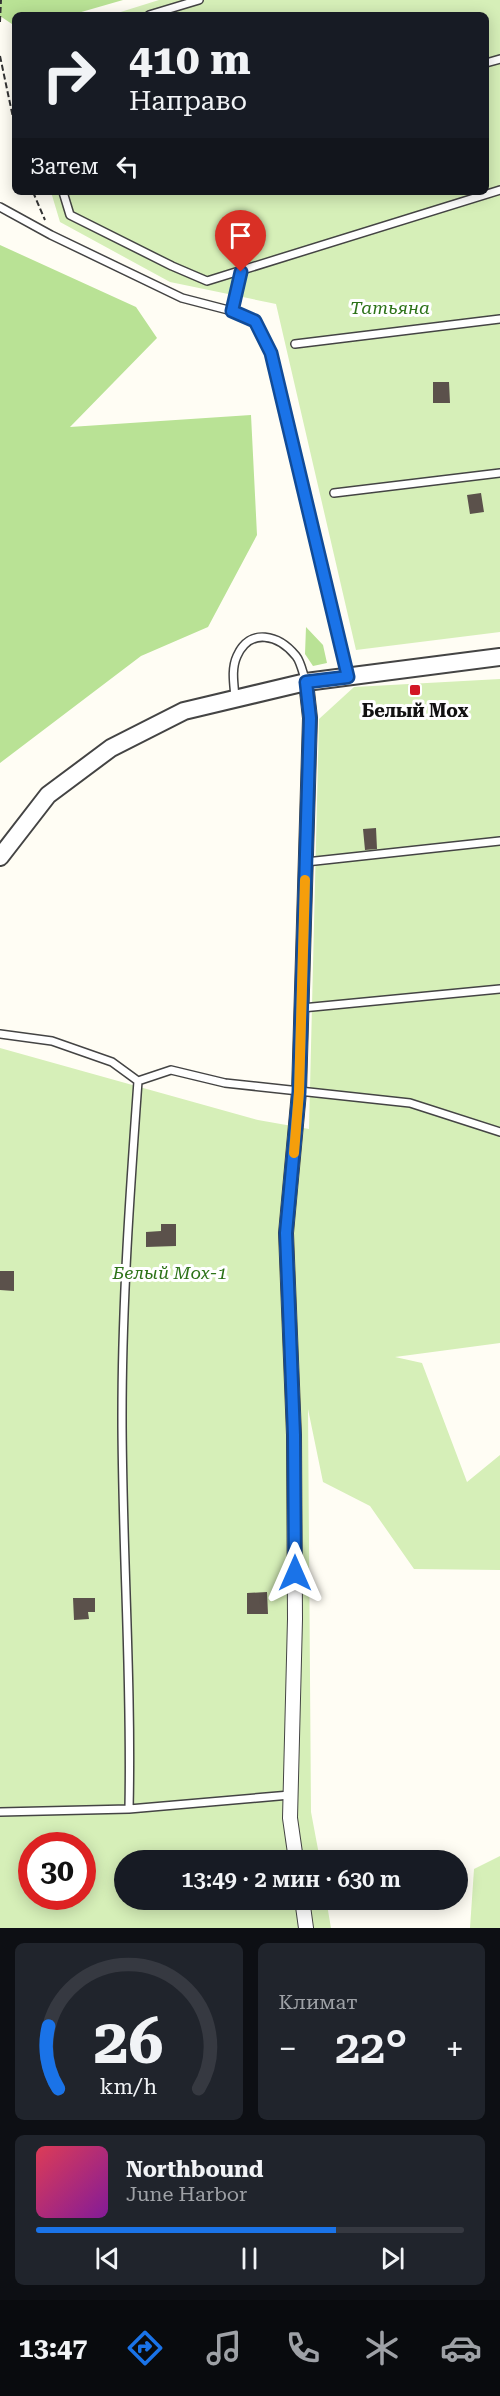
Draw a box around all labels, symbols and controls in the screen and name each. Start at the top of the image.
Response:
text: 410 m [129,35,251,84]
icon: right [30,36,108,114]
text: Направо [129,85,247,117]
icon: left [111,150,144,183]
text: Затем [30,154,99,179]
pin [215,210,266,272]
icon: arrive [224,219,257,252]
park label: Татьяна [350,297,430,318]
marker: Белый Мох [408,683,422,697]
place label: Белый Мох [362,700,469,721]
park label: Белый Мох-1 [112,1262,227,1283]
position arrow [263,1541,327,1605]
speed limit sign: 30 [18,1832,96,1910]
text: 13:49 · 2 мин · 630 m [181,1867,401,1892]
text: Климат [279,1990,358,2014]
text: 26 [94,2005,164,2078]
text: 22° [335,2021,408,2074]
text: − [279,2029,297,2068]
text: + [446,2029,464,2068]
text: km/h [100,2074,158,2099]
text: Northbound [126,2157,264,2182]
text: June Harbor [126,2182,247,2206]
icon: previous [91,2242,124,2275]
icon: pause [233,2242,266,2275]
icon: next [376,2242,409,2275]
icon: directions [124,2327,166,2369]
icon: music [203,2327,245,2369]
icon: phone [282,2327,324,2369]
icon: climate [361,2327,403,2369]
icon: car [440,2327,482,2369]
text: 13:47 [18,2332,87,2364]

